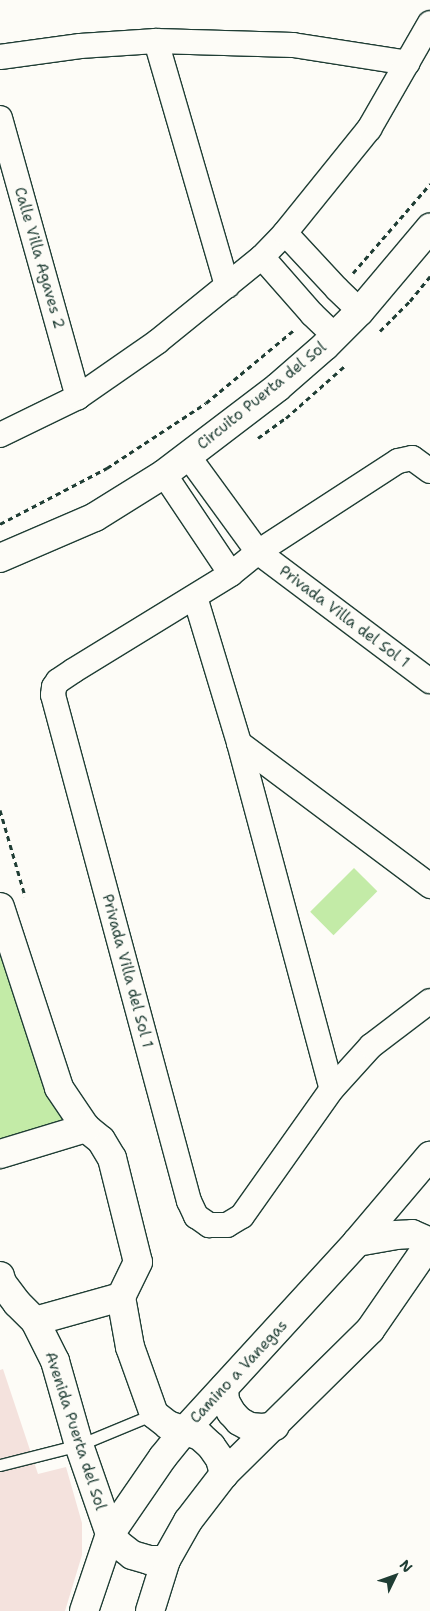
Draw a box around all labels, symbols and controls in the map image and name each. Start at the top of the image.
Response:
street label: Calle Villa Agaves 2 [10,185,68,331]
street label: Circuito Puerta del Sol [194,338,330,454]
street label: Privada Villa del Sol 1 [275,562,413,672]
street label: Privada Villa del Sol 1 [98,892,156,1050]
street label: Camino a Vanegas [187,1317,291,1427]
street label: Avenida Puerta del Sol [41,1350,109,1512]
north arrow [370,1551,420,1601]
text: N [396,1556,417,1576]

